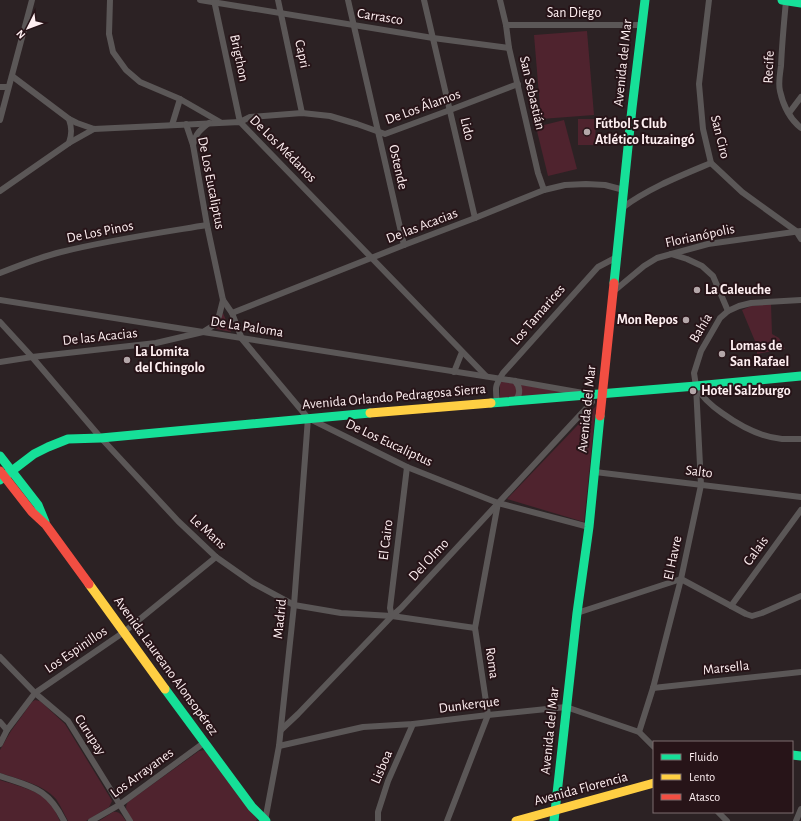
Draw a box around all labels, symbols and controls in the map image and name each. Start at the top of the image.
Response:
street label: Carrasco [356,6,404,28]
street label: San Diego [547,6,601,20]
north arrow [8,8,48,48]
street label: Avenida del Mar [611,18,635,107]
text: N [14,28,28,41]
street label: Brigthon [227,33,251,83]
street label: Capri [292,39,312,69]
street label: Recife [761,50,777,84]
street label: San Sebastián [517,55,547,131]
street label: De Los Álamos [382,84,462,127]
street label: De Los Médanos [247,113,319,185]
street label: San Ciro [708,114,732,160]
street label: Lido [458,116,476,142]
place label: Fútbol 5 Club Atlético Ituzaingó [595,117,695,147]
marker: Fútbol 5 Club Atlético Ituzaingó [582,127,592,137]
street label: De Los Eucaliptus [195,136,227,230]
street label: Ostende [386,143,410,191]
street label: De las Acacias [384,206,460,246]
street label: De Los Pinos [65,219,135,245]
street label: Florianópolis [664,222,736,250]
street label: Los Tamarices [508,282,568,348]
place label: La Caleuche [705,283,771,297]
marker: La Caleuche [692,285,702,295]
street label: Bahía [687,311,715,345]
place label: Mon Repos [617,313,678,327]
street label: De La Paloma [210,314,285,340]
marker: Mon Repos [681,315,691,325]
street label: De las Acacias [62,326,138,348]
place label: Lomas de San Rafael [730,339,789,369]
place label: La Lomita del Chingolo [135,345,205,375]
marker: Lomas de San Rafael [717,349,727,359]
marker: La Lomita del Chingolo [122,355,132,365]
street label: Avenida del Mar [575,364,599,453]
street label: Avenida Orlando Pedragosa Sierra [302,382,487,412]
place label: Hotel Salzburgo [701,384,791,398]
marker: Hotel Salzburgo [688,386,698,396]
street label: De Los Eucaliptus [344,417,434,469]
street label: Salto [685,463,714,481]
street label: Le Mans [187,512,229,552]
street label: El Cairo [377,519,395,561]
street label: Calais [741,534,771,568]
street label: El Havre [661,535,685,581]
street label: Del Olmo [406,536,452,584]
street label: Avenida Laureano Alonsopérez [111,594,221,738]
street label: Madrid [271,598,289,640]
street label: Los Espinillos [42,624,110,676]
street label: Roma [483,646,501,680]
street label: Marsella [702,659,751,677]
street label: Avenida del Mar [538,686,562,775]
street label: Dunkerque [438,694,500,716]
street label: Curupay [72,712,108,758]
legend [653,741,793,813]
street label: Los Arrayanes [108,746,176,800]
street label: Lisboa [369,748,395,786]
text: Fluido [689,751,718,763]
street label: Avenida Florencia [533,770,630,808]
text: Lento [689,771,715,783]
text: Atasco [689,791,720,803]

